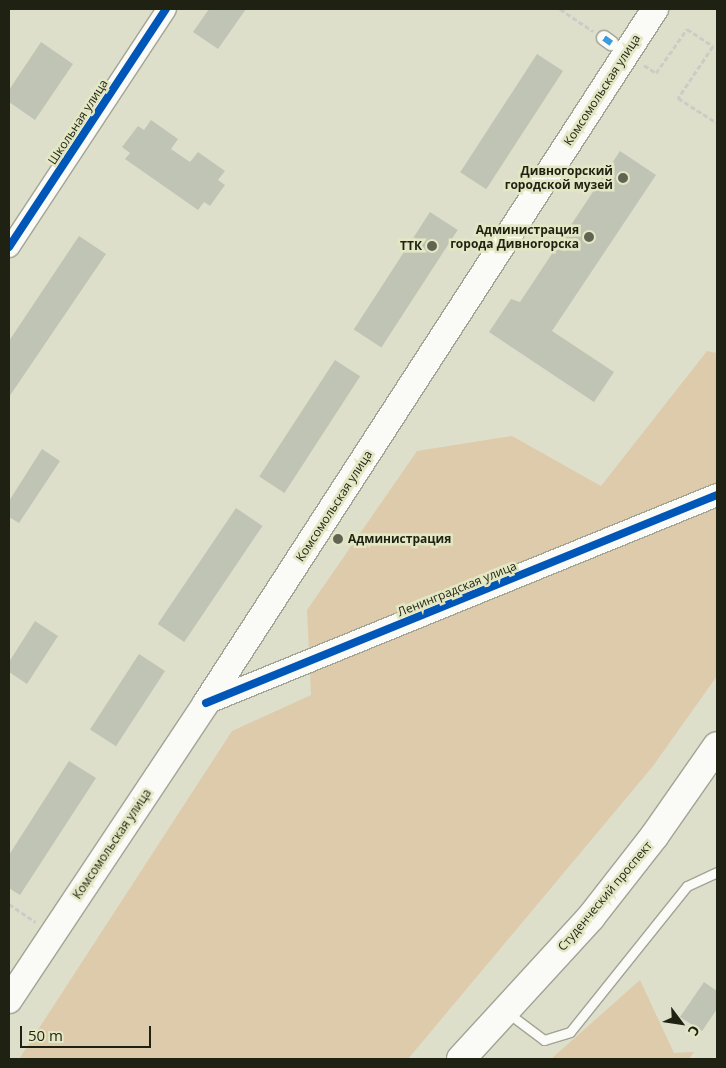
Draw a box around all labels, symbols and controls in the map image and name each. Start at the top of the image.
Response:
street label: Комсомольская улица [561,32,643,148]
street label: Школьная улица [45,77,111,167]
place label: Дивногорский городской музей [505,164,613,192]
marker: Дивногорский городской музей [617,172,629,184]
place label: Администрация города Дивногорска [450,223,579,251]
marker: Администрация города Дивногорска [583,231,595,243]
place label: ТТК [400,239,422,253]
marker: ТТК [426,240,438,252]
street label: Комсомольская улица [293,448,375,564]
place label: Администрация [348,532,451,546]
marker: Администрация [332,533,344,545]
street label: Ленинградская улица [395,559,519,619]
street label: Комсомольская улица [70,786,154,902]
street label: Студенческий проспект [555,838,655,954]
north arrow [656,998,706,1048]
scale bar [22,1016,154,1048]
text: С [684,1022,705,1040]
text: 50 m [28,1025,63,1045]

